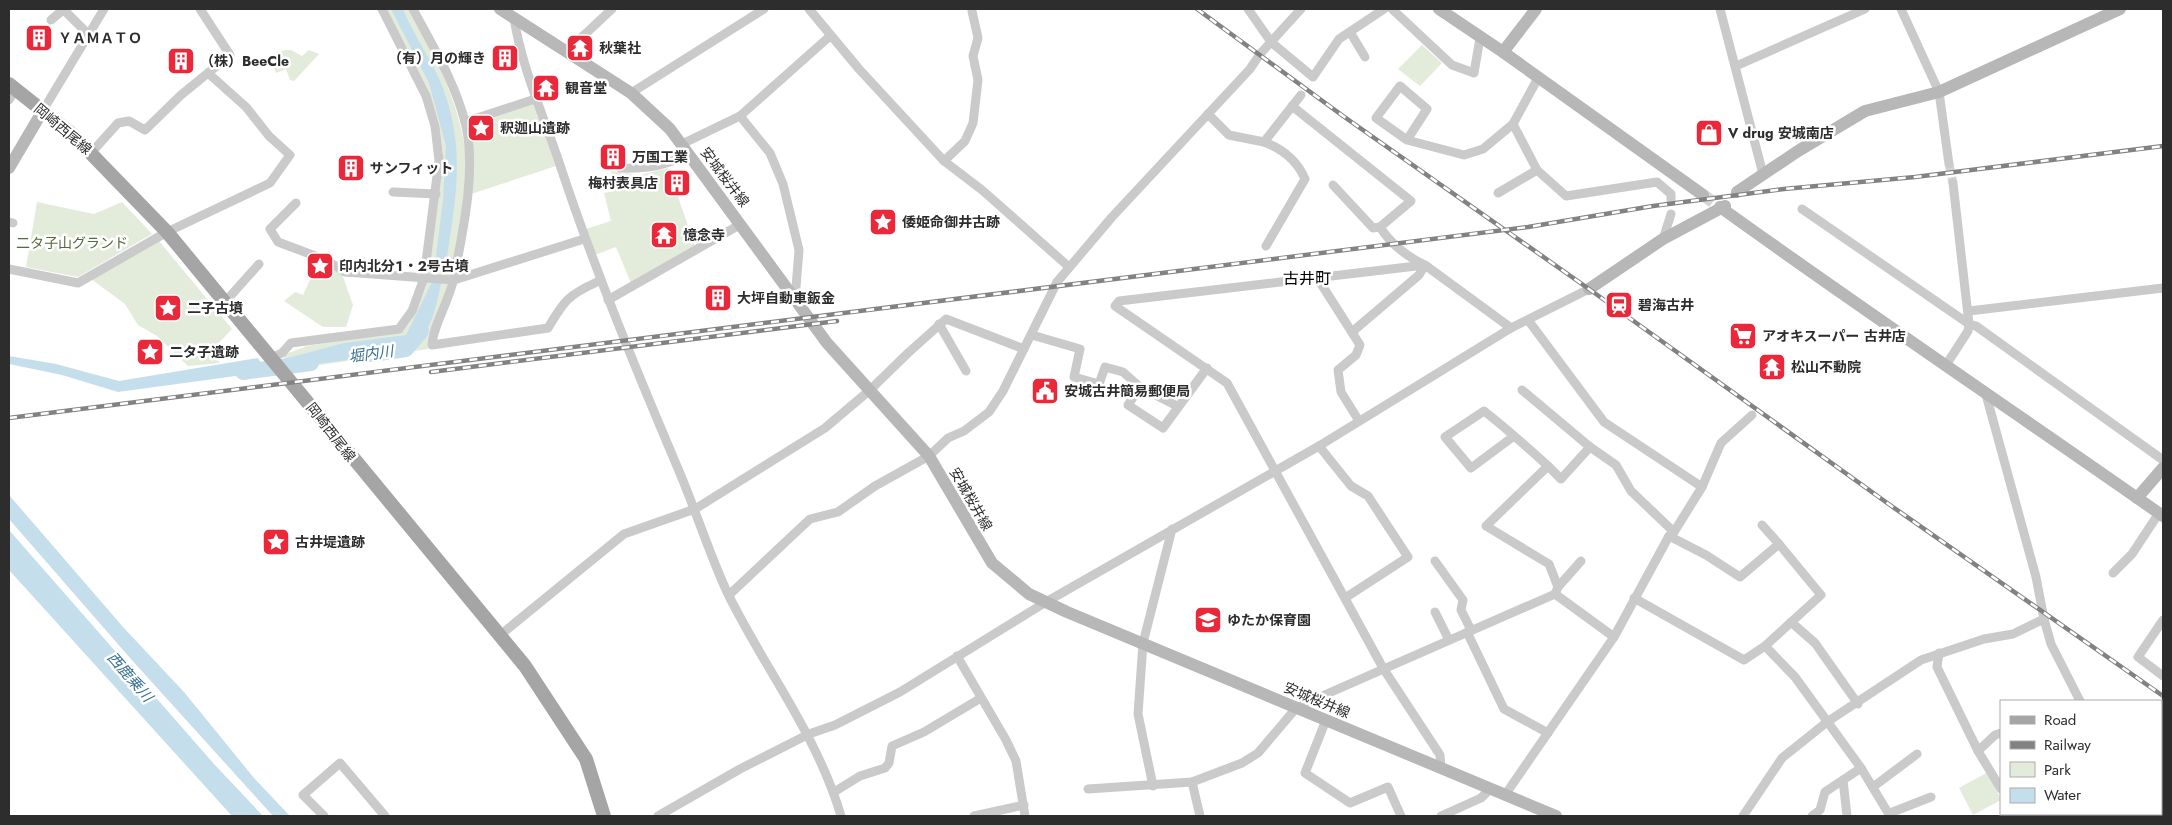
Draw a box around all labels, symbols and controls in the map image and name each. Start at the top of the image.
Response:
building icon: ＹＡＭＡＴＯ [24,23,54,53]
place label: ＹＡＭＡＴＯ [58,28,142,48]
temple icon: 秋葉社 [565,33,595,63]
place label: 秋葉社 [599,38,641,58]
building icon: （有）月の輝き [490,43,520,73]
building icon: （株）BeeCle [166,46,196,76]
place label: （有）月の輝き [388,48,486,68]
place label: （株）BeeCle [200,51,289,71]
temple icon: 観音堂 [531,73,561,103]
place label: 観音堂 [565,78,607,98]
street label: 岡崎西尾線 [30,99,96,159]
place icon: 釈迦山遺跡 [466,113,496,143]
place label: 釈迦山遺跡 [500,118,570,138]
shop icon: V drug 安城南店 [1694,118,1724,148]
place label: V drug 安城南店 [1727,123,1834,143]
building icon: 万国工業 [598,142,628,172]
street label: 安城桜井線 [696,143,754,211]
place label: 万国工業 [632,147,688,167]
building icon: サンフィット [336,153,366,183]
place label: サンフィット [370,158,453,178]
building icon: 梅村表具店 [662,168,692,198]
place label: 梅村表具店 [588,173,658,193]
place icon: 倭姫命御井古跡 [868,207,898,237]
place label: 倭姫命御井古跡 [902,212,1000,232]
temple icon: 憶念寺 [649,220,679,250]
place label: 憶念寺 [683,225,725,245]
park label: 二タ子山グランド [16,233,128,253]
place icon: 印内北分１・２号古墳 [305,251,335,281]
place label: 印内北分１・２号古墳 [339,256,469,276]
district label: 古井町 [1283,267,1331,290]
building icon: 大坪自動車鈑金 [703,283,733,313]
place label: 大坪自動車鈑金 [737,288,835,308]
station icon: 碧海古井 [1604,290,1634,320]
place icon: 二子古墳 [153,293,183,323]
place label: 碧海古井 [1638,295,1694,315]
place label: 二子古墳 [187,298,243,318]
supermarket icon: アオキスーパー 古井店 [1728,321,1758,351]
place label: アオキスーパー 古井店 [1762,326,1906,346]
place icon: 二タ子遺跡 [135,337,165,367]
water label: 堀内川 [347,340,397,368]
place label: 二タ子遺跡 [169,342,239,362]
temple icon: 松山不動院 [1757,352,1787,382]
place label: 松山不動院 [1791,357,1861,377]
public building icon: 安城古井簡易郵便局 [1030,376,1060,406]
place label: 安城古井簡易郵便局 [1064,381,1190,401]
street label: 岡崎西尾線 [302,398,360,466]
street label: 安城桜井線 [945,464,997,534]
place icon: 古井堤遺跡 [261,527,291,557]
place label: 古井堤遺跡 [295,532,365,552]
school or university icon: ゆたか保育園 [1193,605,1223,635]
place label: ゆたか保育園 [1227,610,1311,630]
water label: 西鹿乗川 [102,647,159,708]
street label: 安城桜井線 [1281,677,1353,723]
legend [2000,700,2162,815]
text: Road [2044,709,2076,731]
text: Railway [2044,734,2091,756]
text: Park [2044,759,2071,781]
text: Water [2044,784,2082,806]

